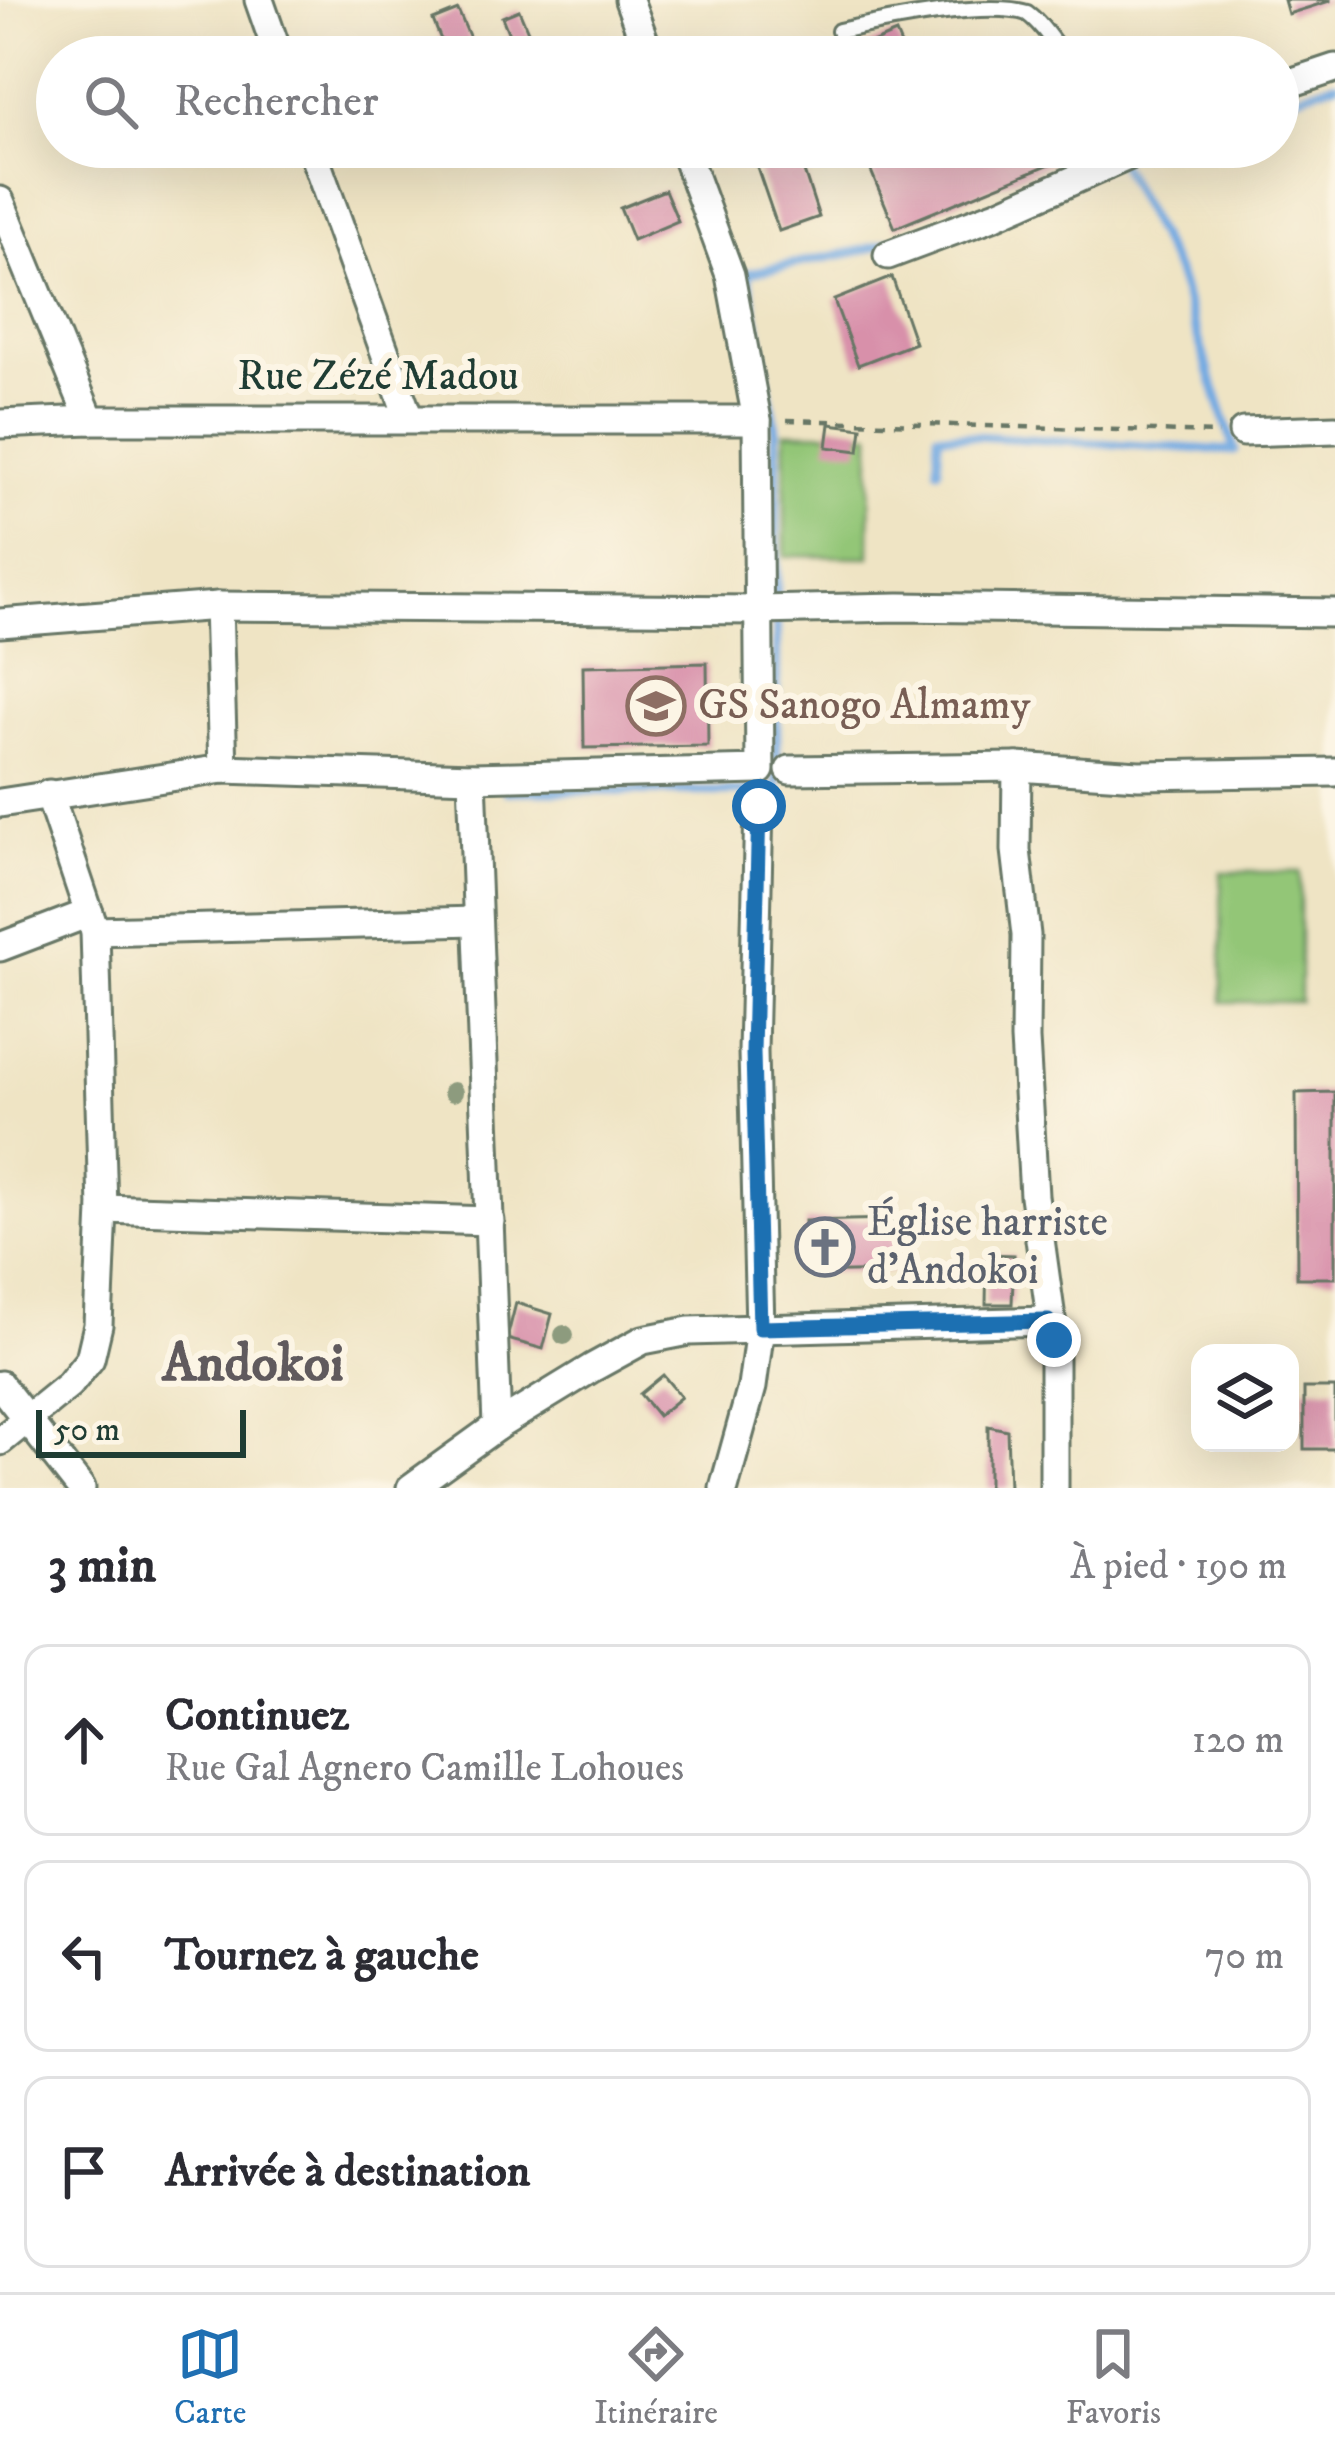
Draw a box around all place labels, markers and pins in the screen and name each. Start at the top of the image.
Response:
school or university icon: GS Sanogo Almamy [625,675,687,737]
place label: GS Sanogo Almamy [698,680,1031,732]
place label: Église harriste d'Andokoi [867,1196,1108,1297]
church icon: Église harriste d'Andokoi [794,1216,856,1278]

